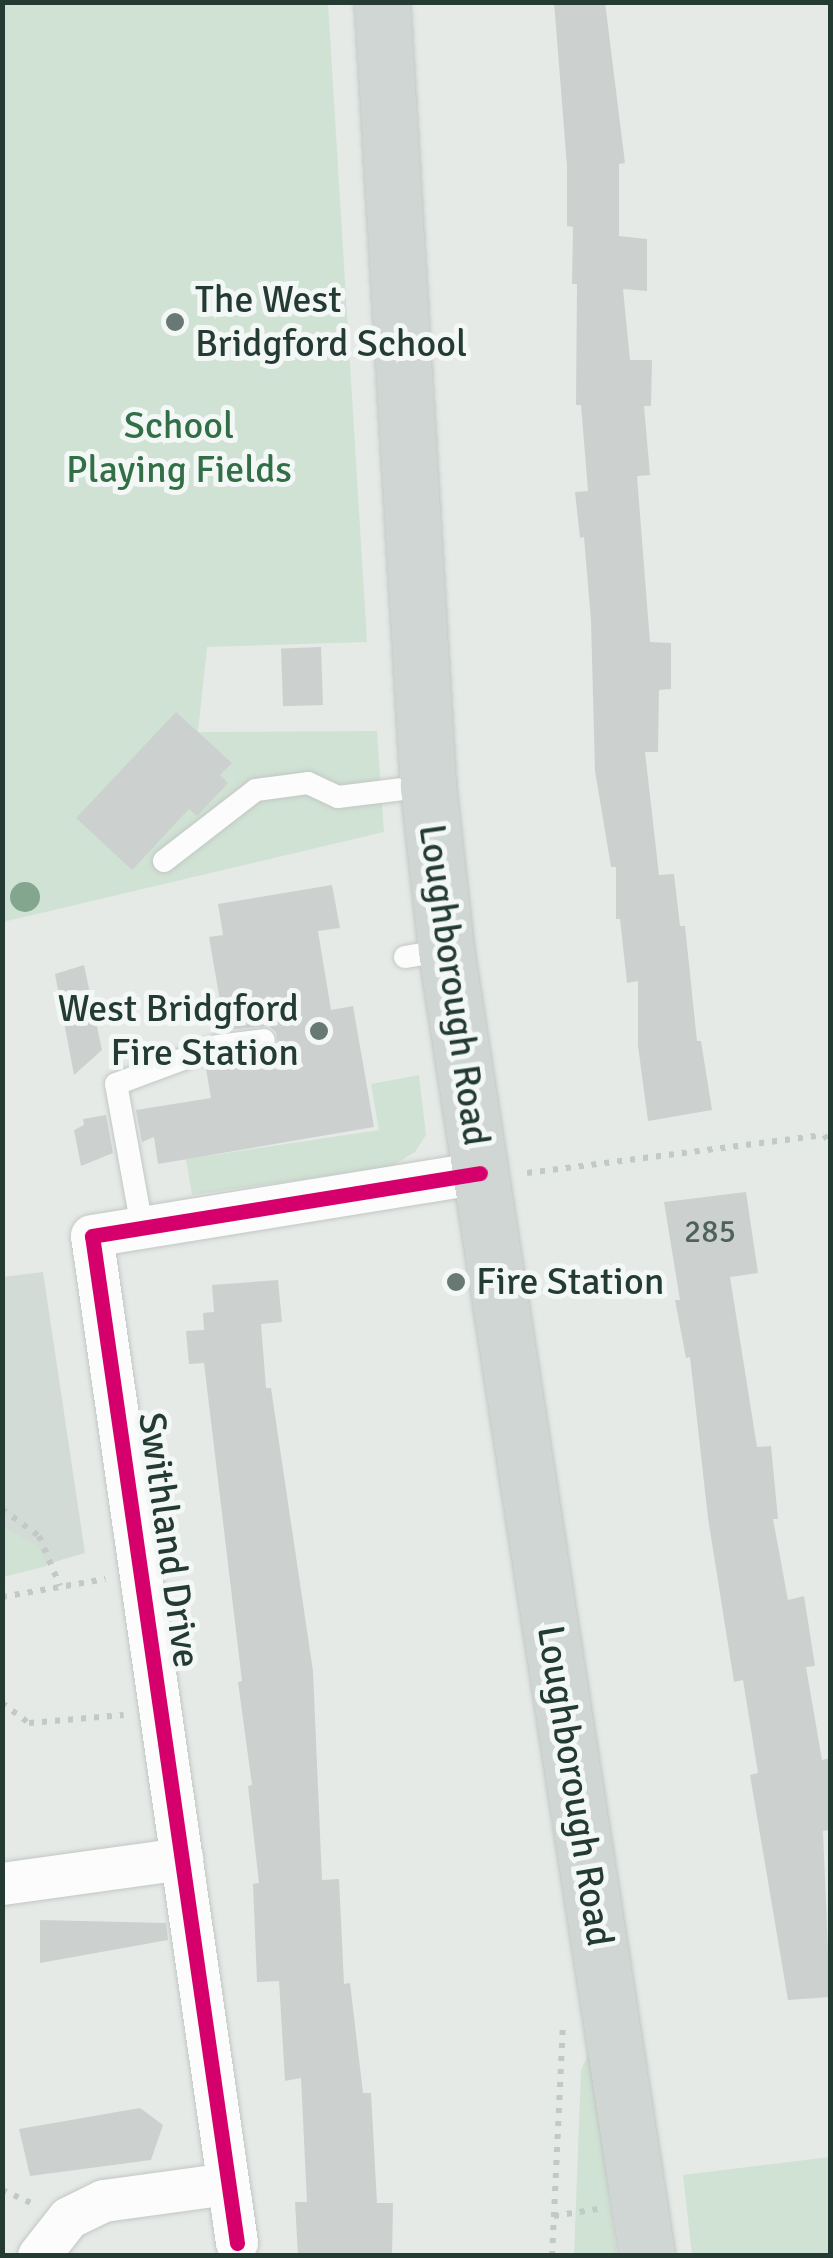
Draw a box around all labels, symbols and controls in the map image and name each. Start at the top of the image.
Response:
place label: The West Bridgford School [195,277,467,366]
marker: The West Bridgford School [164,311,186,333]
park label: School Playing Fields [66,403,292,492]
street label: Loughborough Road [409,821,499,1149]
place label: West Bridgford Fire Station [57,986,299,1076]
marker: West Bridgford Fire Station [308,1020,330,1042]
house number: 285 [684,1213,736,1251]
place label: Fire Station [476,1259,664,1305]
marker: Fire Station [445,1271,467,1293]
street label: Swithland Drive [129,1409,209,1671]
street label: Loughborough Road [527,1622,623,1950]

